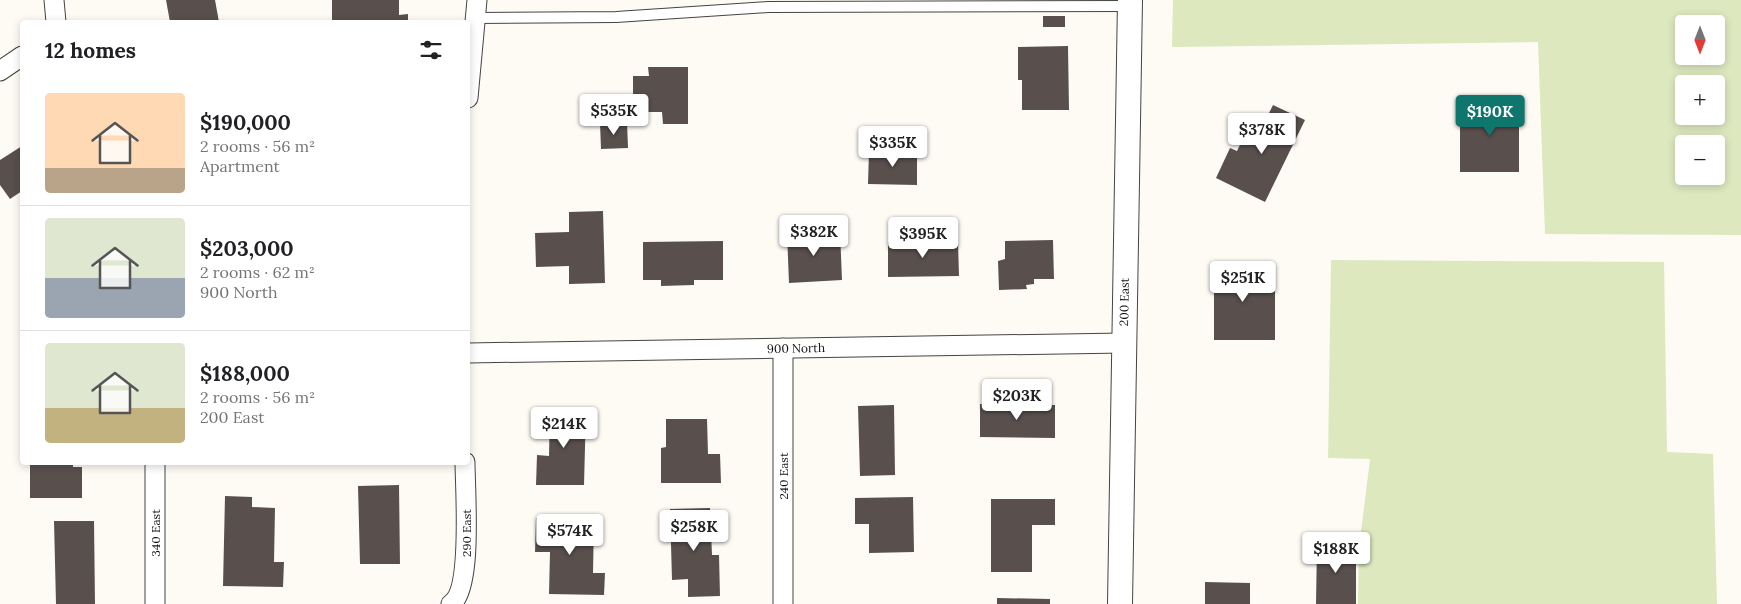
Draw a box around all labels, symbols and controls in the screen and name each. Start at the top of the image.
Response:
north arrow [1675,15,1725,65]
map controls [1675,15,1725,185]
icon: filters [417,36,445,64]
text: 12 homes [45,37,136,64]
button: + [1675,75,1725,125]
pin: $535K [579,94,649,136]
pin: $190K [1455,94,1525,137]
text: $535K [590,100,638,120]
text: $190K [1467,101,1513,121]
text: $190,000 [200,109,291,136]
pin: $378K [1227,112,1297,155]
icon: home [85,113,145,173]
text: $378K [1239,119,1285,139]
pin: $335K [858,126,928,168]
text: $335K [869,132,917,152]
button: − [1675,135,1725,185]
text: 2 rooms · 56 m² [200,136,315,156]
text: Apartment [200,156,280,176]
pin: $382K [779,214,849,257]
pin: $395K [888,216,958,259]
text: $382K [790,221,838,241]
text: $395K [899,223,947,243]
text: $203,000 [200,235,294,262]
icon: home [85,238,145,298]
pin: $251K [1208,260,1278,303]
text: 2 rooms · 62 m² [200,262,315,282]
text: $251K [1221,267,1265,287]
street label: 200 East [1116,277,1132,326]
text: 900 North [200,282,278,302]
street label: 900 North [767,340,825,356]
text: $188,000 [200,360,290,387]
icon: home [85,363,145,423]
pin: $203K [982,378,1052,421]
text: $203K [993,385,1041,405]
text: 2 rooms · 56 m² [200,387,315,407]
pin: $214K [529,406,599,449]
text: 200 East [200,407,264,427]
text: $214K [542,413,586,433]
street label: 240 East [776,452,791,500]
street label: 340 East [148,509,163,557]
street label: 290 East [459,509,474,557]
pin: $258K [659,510,729,552]
pin: $574K [535,514,605,556]
text: $258K [670,516,718,536]
text: $574K [547,520,593,540]
pin: $188K [1301,532,1371,574]
text: $188K [1313,538,1359,558]

